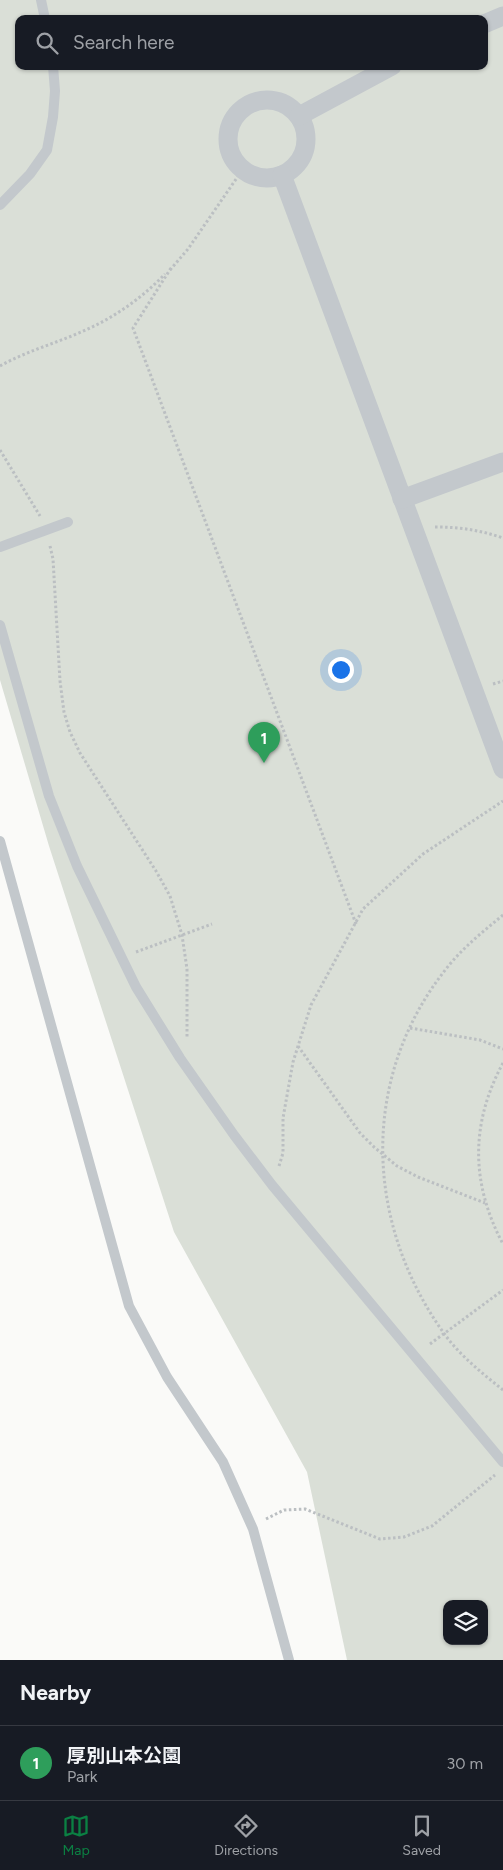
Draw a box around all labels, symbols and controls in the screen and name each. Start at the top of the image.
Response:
search box [15,15,488,70]
icon: search [33,29,61,57]
text: Search here [73,31,175,54]
your location [328,657,354,683]
pin: 1 [248,722,280,763]
map controls [443,1600,488,1645]
button: layers [443,1600,488,1645]
text: Nearby [20,1680,91,1705]
text: 厚別山本公園 [67,1744,181,1767]
text: 1 [33,1754,39,1773]
text: 30 m [446,1754,483,1773]
text: Park [67,1767,97,1786]
tab: Map [62,1812,90,1859]
tab: Directions [214,1812,278,1859]
tab: Saved [402,1812,441,1859]

